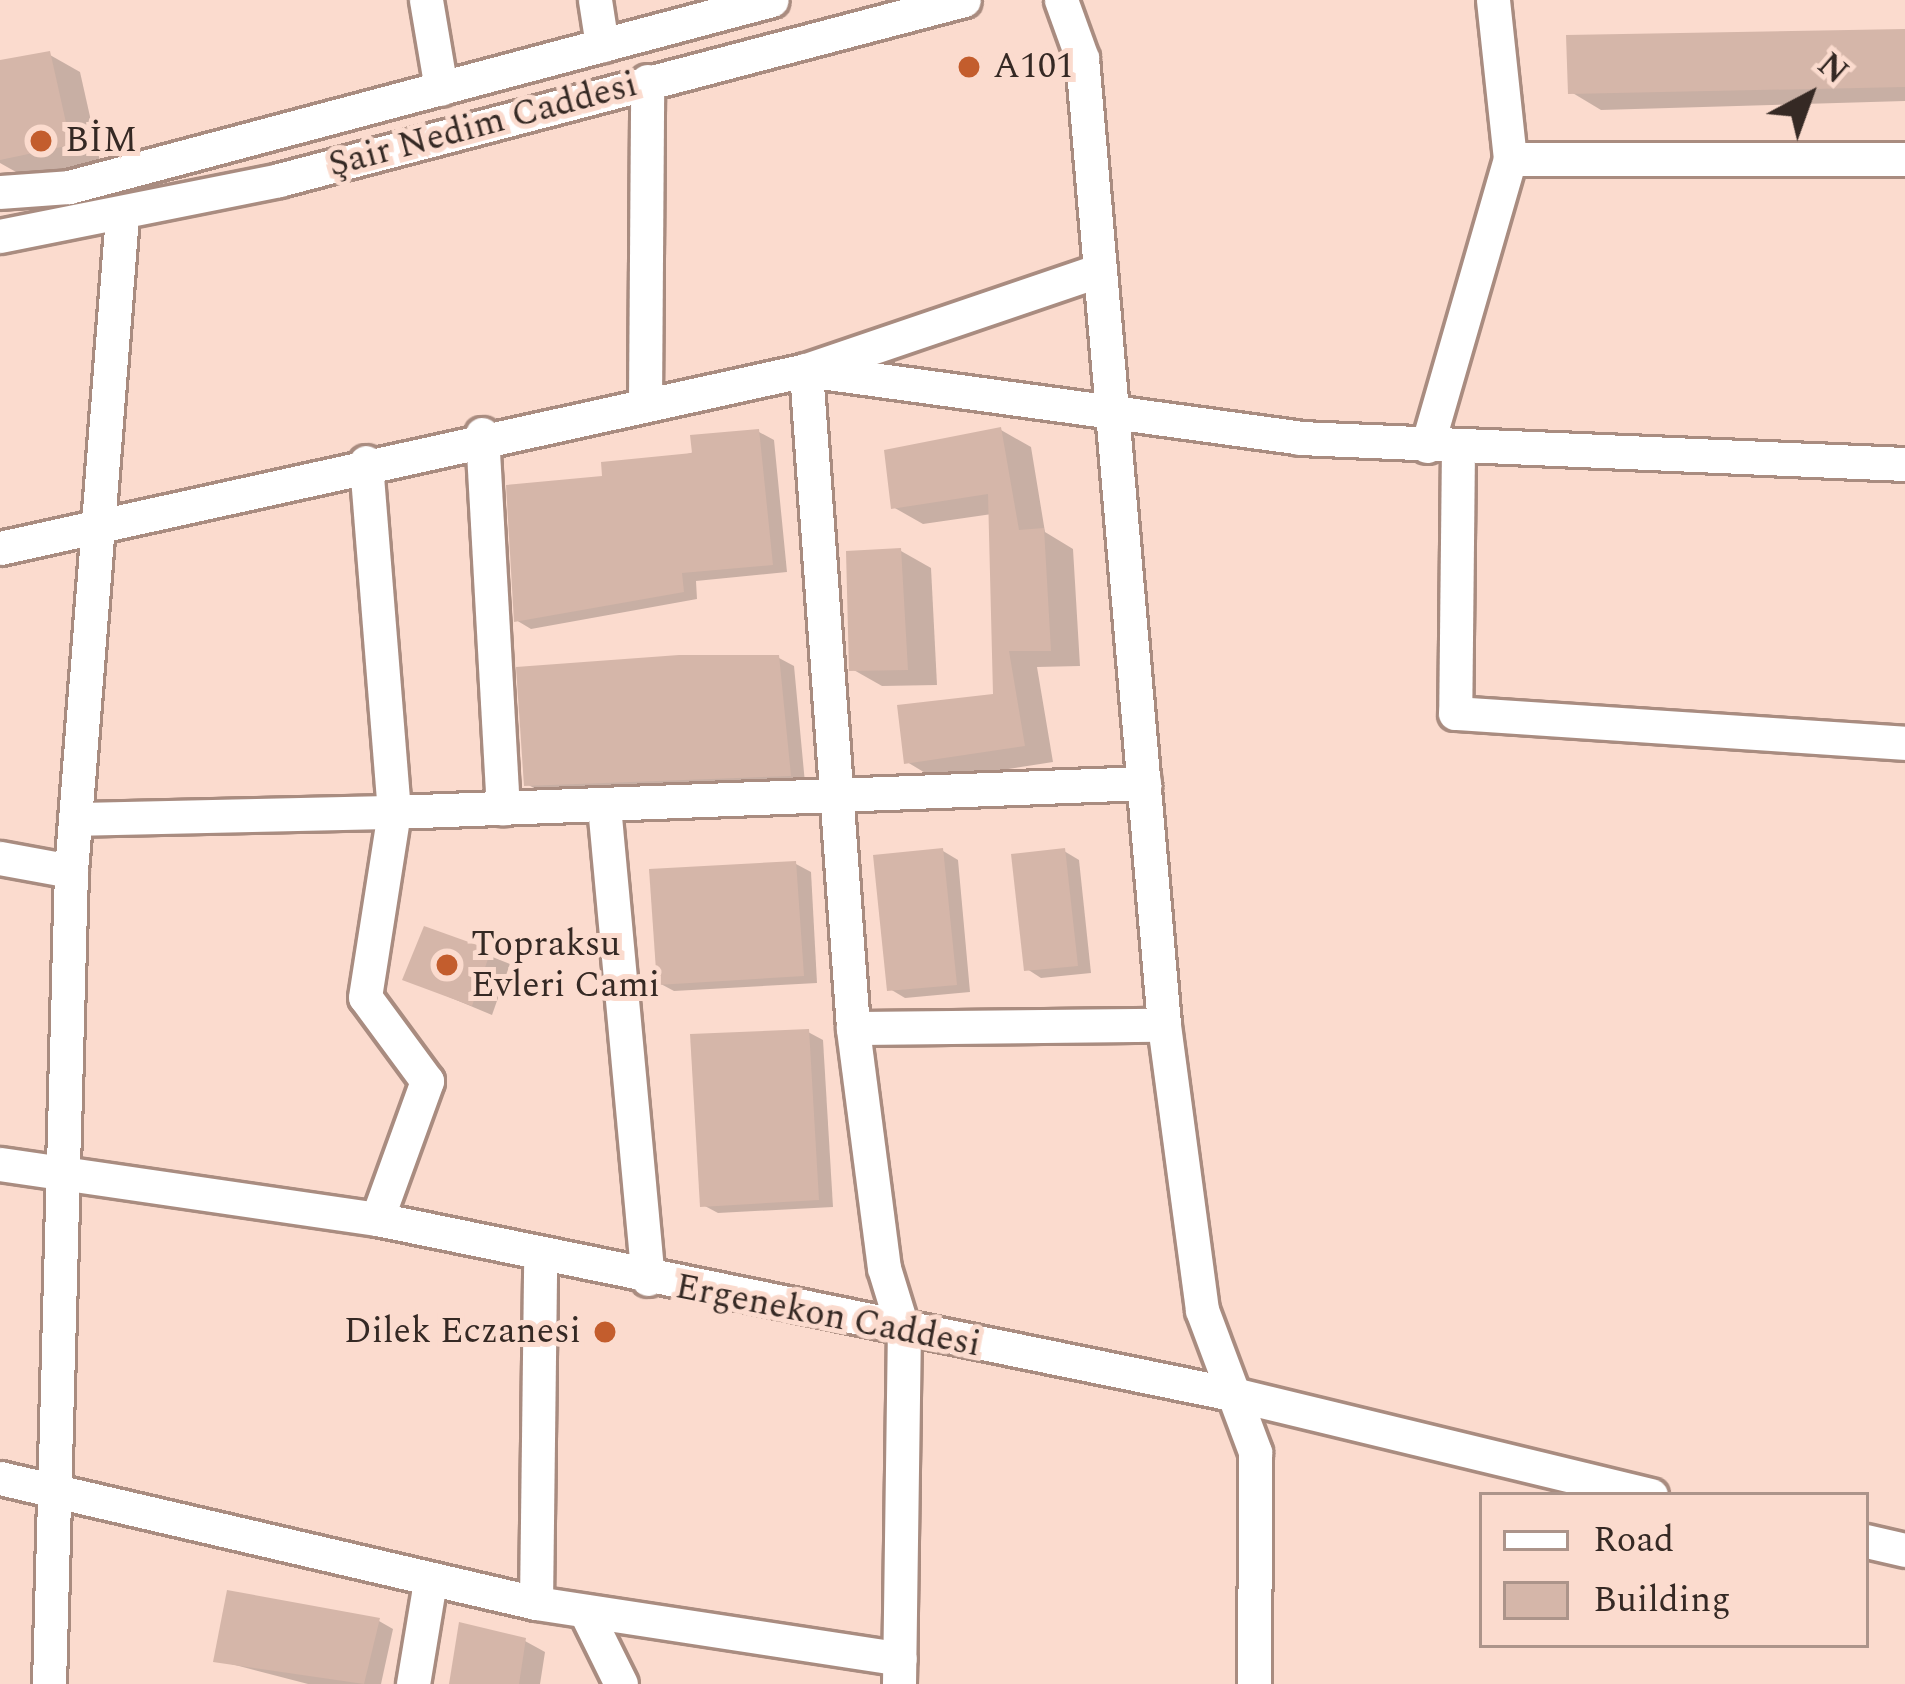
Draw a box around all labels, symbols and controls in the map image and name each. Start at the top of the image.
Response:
north arrow [1749,36,1869,156]
text: N [1806,41,1859,97]
place label: A101 [993,45,1074,89]
marker: A101 [956,54,982,80]
street label: Şair Nedim Caddesi [324,63,642,187]
place label: BİM [65,119,137,163]
marker: BİM [28,128,54,154]
place label: Topraksu Evleri Cami [471,922,660,1007]
marker: Topraksu Evleri Cami [434,952,460,978]
street label: Ergenekon Caddesi [672,1265,984,1367]
place label: Dilek Eczanesi [344,1310,581,1354]
marker: Dilek Eczanesi [592,1319,618,1345]
legend [1479,1492,1869,1648]
text: Road [1593,1513,1674,1568]
text: Building [1593,1573,1731,1628]

